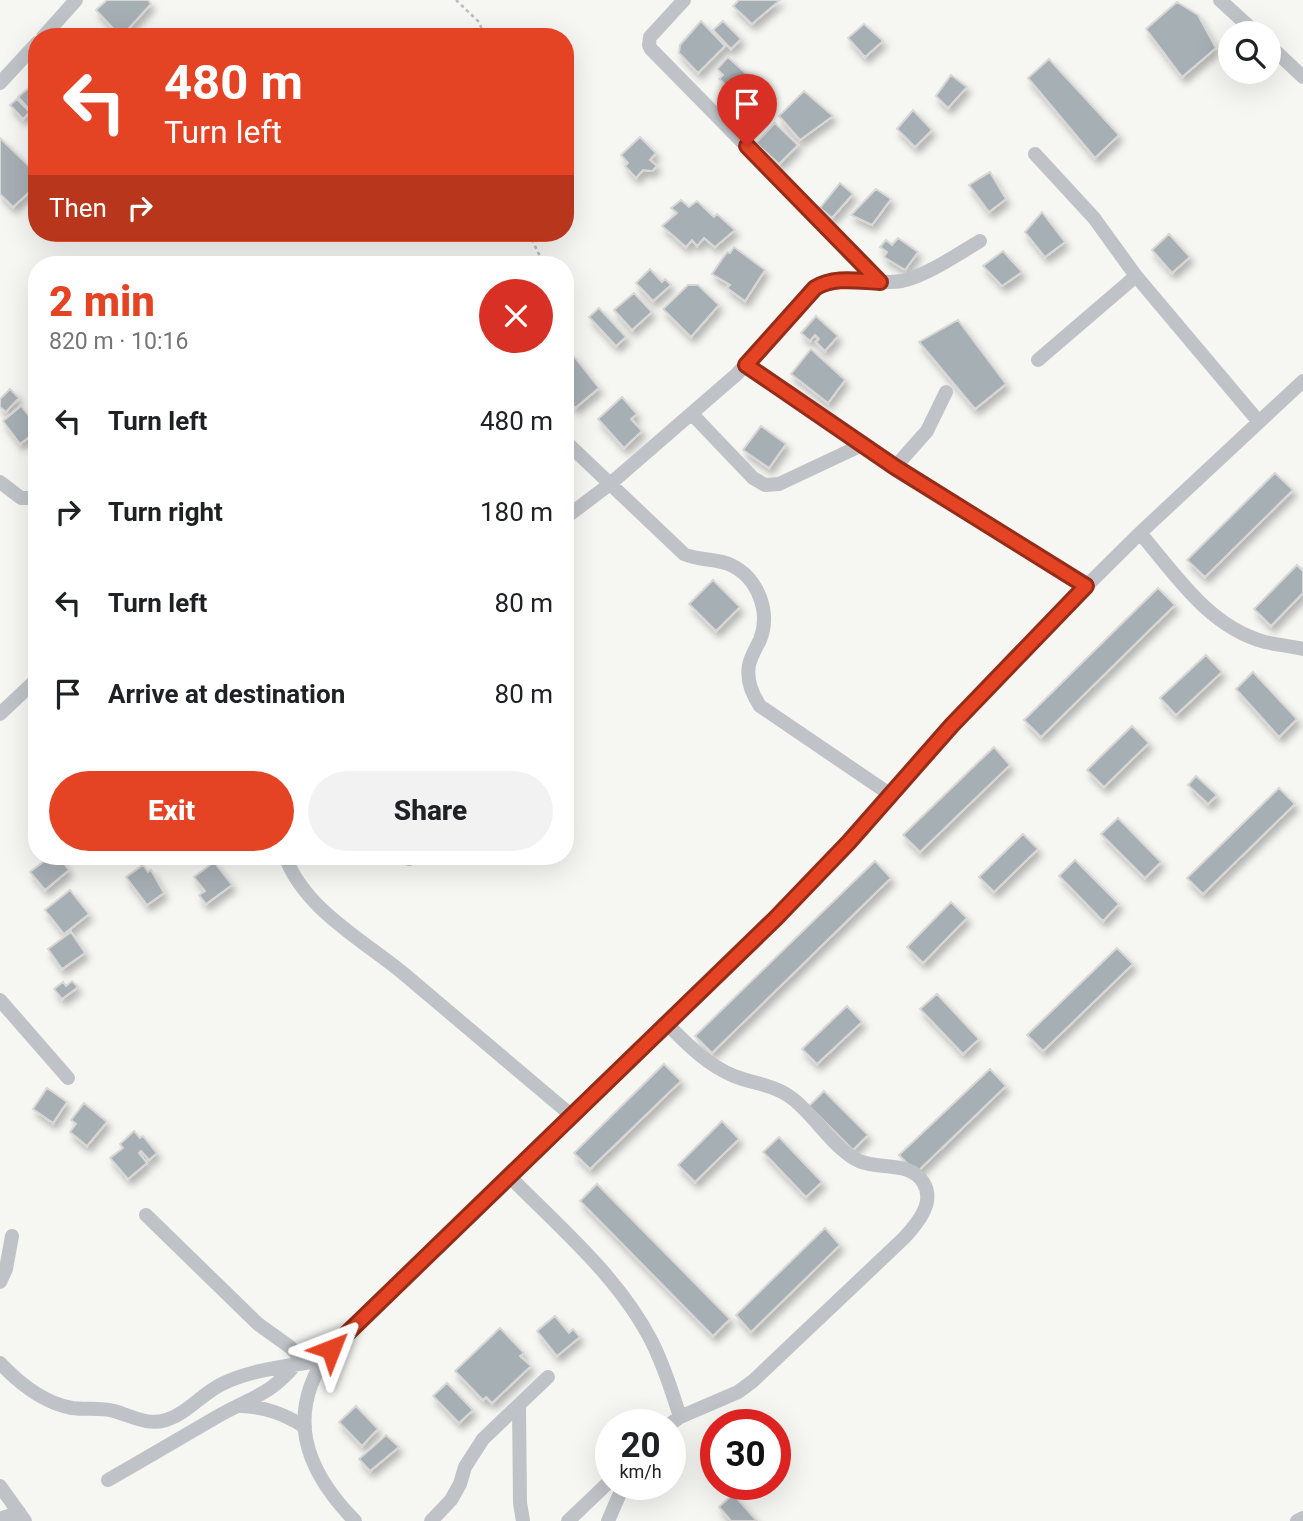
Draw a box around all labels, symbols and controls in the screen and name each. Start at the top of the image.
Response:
map controls [1218,21,1281,84]
button: search [1218,21,1281,84]
text: 480 m [164,54,303,111]
icon: left [49,56,140,147]
pin [717,74,777,146]
icon: arrive [728,85,766,123]
text: Turn left [164,113,282,151]
icon: right [121,189,159,227]
text: Then [49,193,107,223]
text: 2 min [49,277,155,326]
button: close [479,279,553,353]
text: 820 m · 10:16 [49,328,188,355]
icon: left [49,402,87,440]
text: Turn left [108,406,207,436]
text: 480 m [480,406,553,436]
icon: right [49,493,87,531]
text: Turn right [108,497,223,527]
text: 180 m [480,497,553,527]
icon: left [49,584,87,622]
text: Turn left [108,588,207,618]
text: 80 m [495,588,553,618]
icon: arrive [49,675,87,713]
text: Arrive at destination [108,679,345,709]
text: 80 m [495,679,553,709]
button: Exit [49,771,294,851]
button: Share [308,771,553,851]
position arrow [294,1312,368,1386]
speed limit sign: 30 [700,1409,791,1500]
text: 20 [620,1425,661,1466]
text: km/h [619,1461,662,1482]

